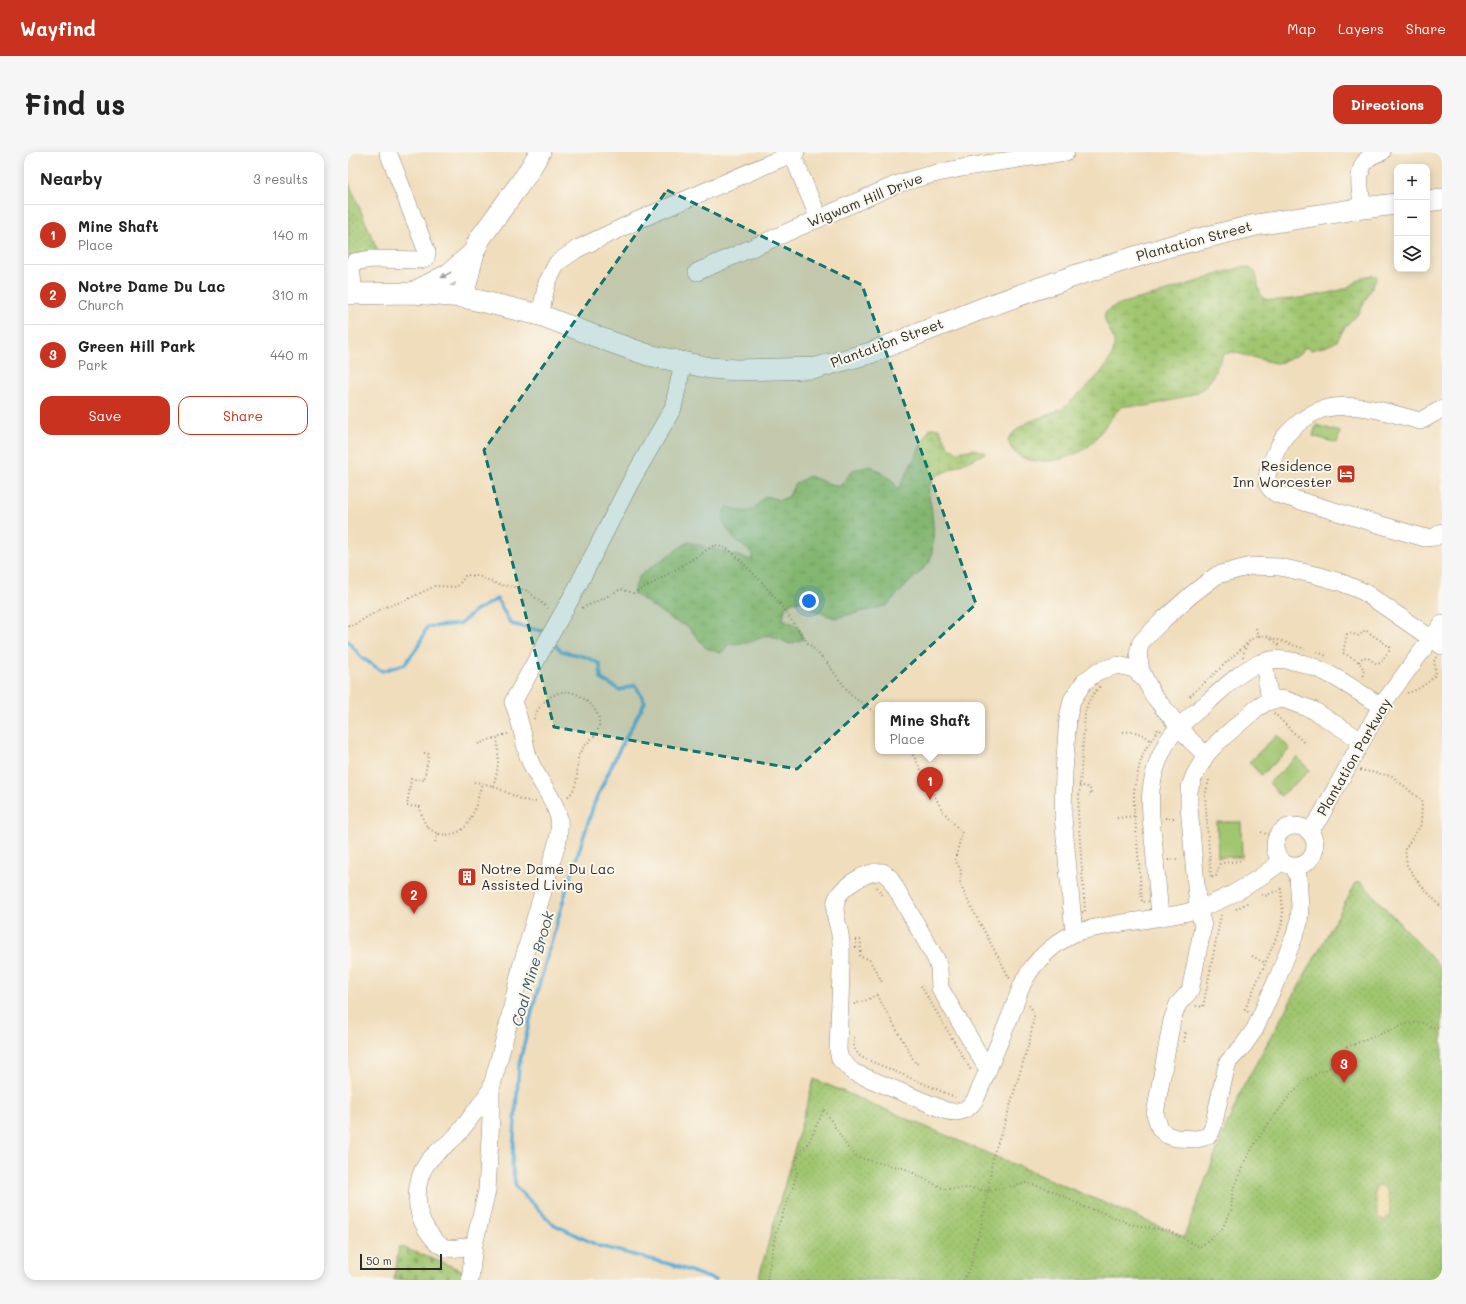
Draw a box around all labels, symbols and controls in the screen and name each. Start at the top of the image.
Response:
text: Wayfind [20,16,96,41]
text: Map [1287,19,1316,38]
text: Layers [1338,19,1384,38]
text: Share [1406,19,1446,38]
button: Directions [1333,85,1442,124]
text: Find us [24,86,125,122]
map controls [1394,164,1430,272]
button: + [1394,164,1430,200]
text: Nearby [40,167,102,189]
street label: Wigwam Hill Drive [804,168,925,231]
text: 3 results [253,170,308,187]
button: − [1394,200,1430,236]
text: Mine Shaft [78,216,159,236]
street label: Plantation Street [1134,216,1254,265]
text: 1 [50,226,56,243]
text: 140 m [272,226,308,243]
text: Place [78,236,113,253]
button: layers [1394,236,1430,272]
one-way arrow [440,272,452,279]
text: Notre Dame Du Lac [78,276,225,296]
text: 2 [49,286,57,303]
text: 310 m [272,286,308,303]
text: Church [78,296,123,313]
street label: Plantation Street [828,313,946,372]
text: Green Hill Park [78,336,195,356]
text: 3 [49,346,57,363]
text: 440 m [270,346,308,363]
text: Park [78,356,107,373]
button: Save [40,396,170,435]
button: Share [178,396,308,435]
place label: Residence Inn Worcester [1233,456,1332,491]
hotel icon: Residence Inn Worcester [1335,463,1357,485]
your location [799,591,819,611]
street label: Plantation Parkway [1312,694,1395,819]
popup [875,702,985,754]
text: Mine Shaft [890,710,970,730]
text: Place [890,730,925,747]
pin: 1 [917,767,943,800]
place label: Notre Dame Du Lac Assisted Living [481,859,615,894]
building icon: Notre Dame Du Lac Assisted Living [456,866,478,888]
pin: 2 [401,881,427,914]
water label: Coal Mine Brook [506,908,558,1029]
pin: 3 [1331,1050,1357,1083]
scale bar [360,1252,442,1271]
text: 50 m [366,1253,392,1268]

